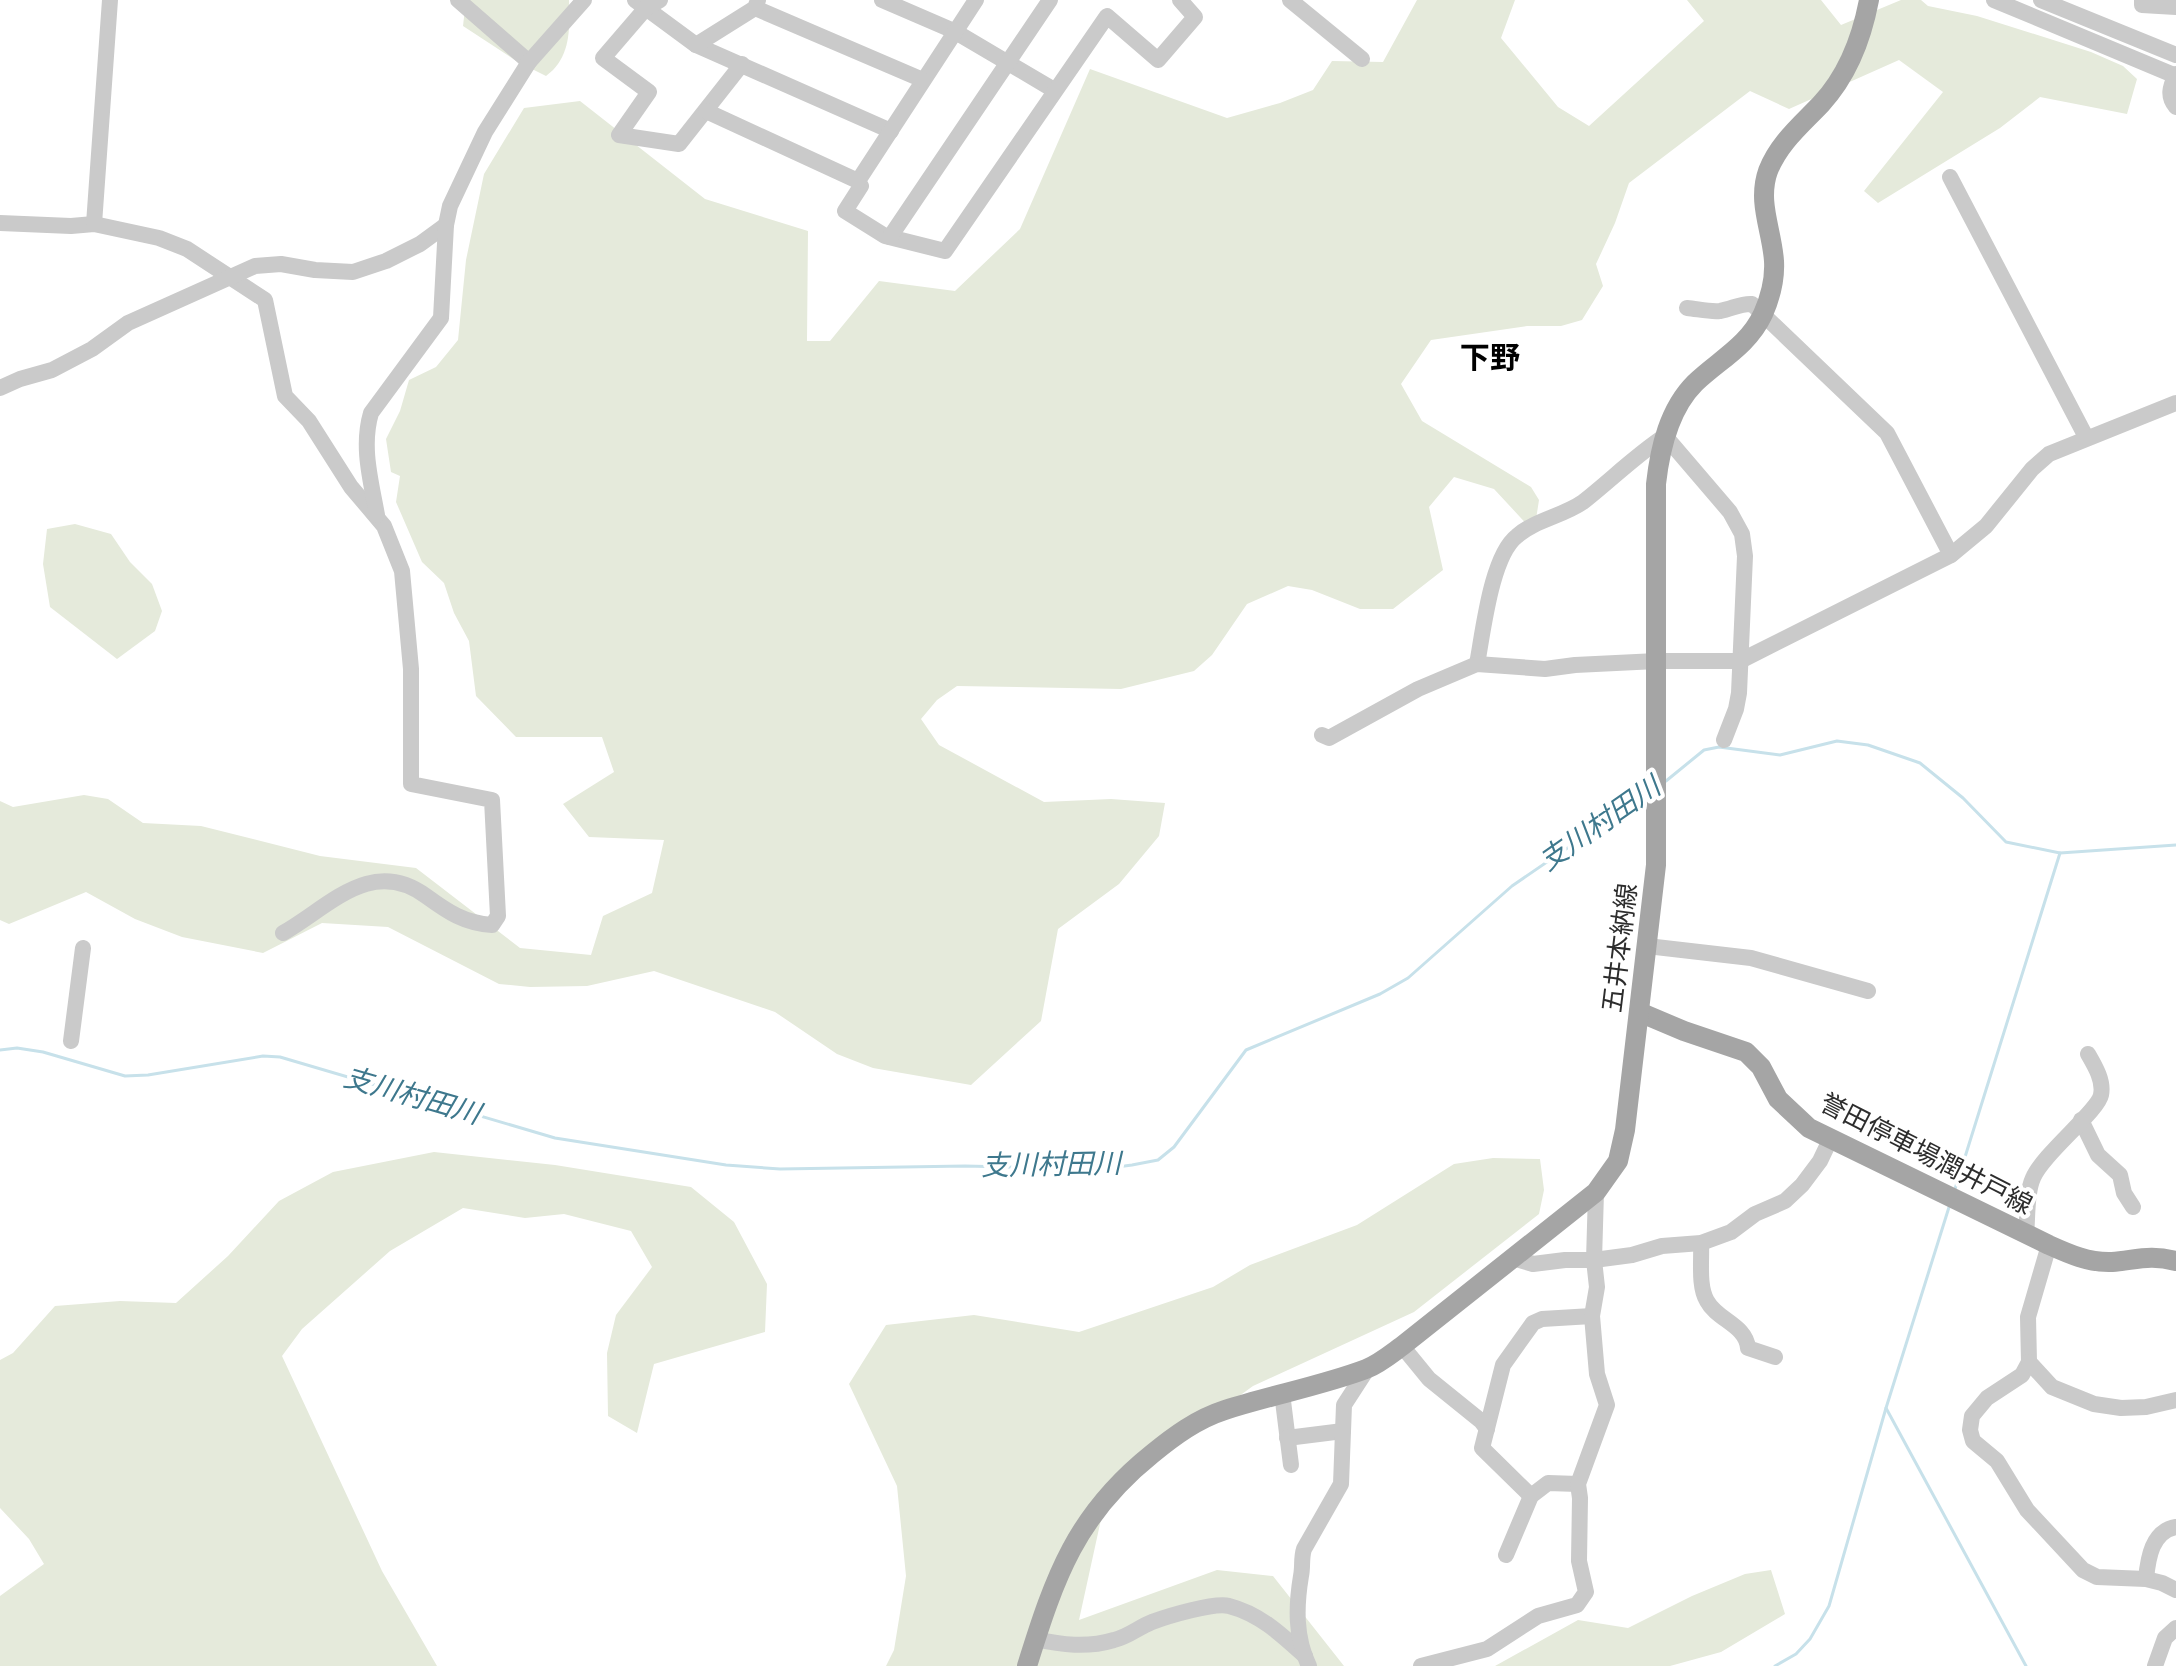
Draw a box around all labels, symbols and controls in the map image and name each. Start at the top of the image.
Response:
district label: 下野 [1460,340,1520,377]
water label: 支川村田川 [1533,768,1670,878]
street label: 五井本納線 [1597,882,1643,1014]
water label: 支川村田川 [340,1060,487,1132]
street label: 誉田停車場潤井戸線 [1815,1087,2037,1221]
water label: 支川村田川 [981,1147,1124,1183]

